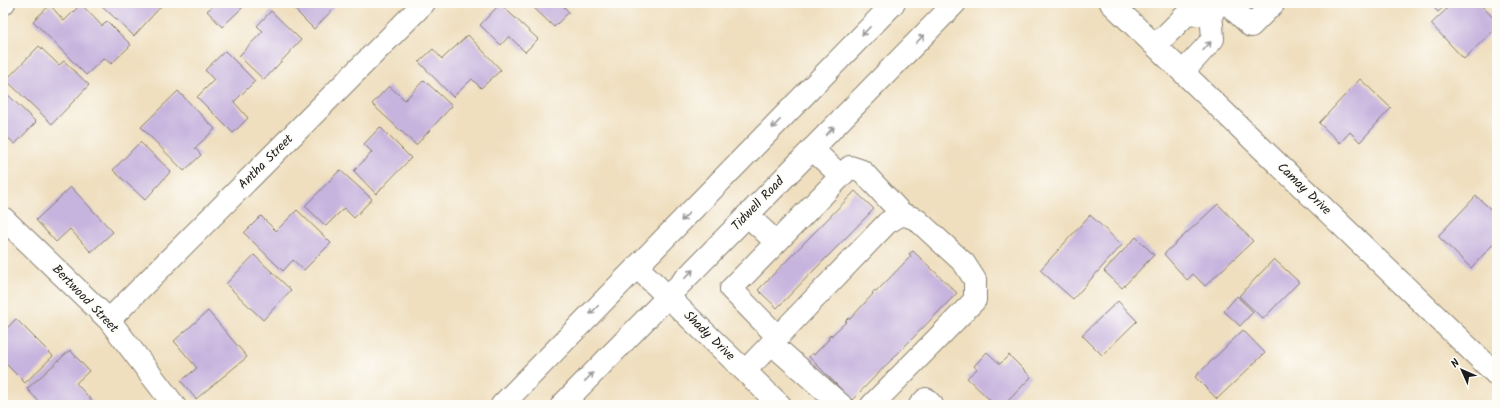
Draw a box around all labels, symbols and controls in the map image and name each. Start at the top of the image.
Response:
one-way arrow [862,26,871,36]
one-way arrow [916,34,925,44]
one-way arrow [1202,41,1212,51]
one-way arrow [771,119,781,129]
one-way arrow [825,126,834,136]
street label: Antha Street [233,129,299,195]
street label: Camay Drive [1272,158,1336,221]
street label: Tidwell Road [727,172,790,236]
one-way arrow [680,212,690,222]
street label: Bertwood Street [47,260,124,339]
one-way arrow [685,269,694,279]
one-way arrow [590,305,599,315]
street label: Shady Drive [678,306,740,366]
north arrow [1442,350,1482,390]
text: N [1447,355,1464,372]
one-way arrow [584,372,594,382]

